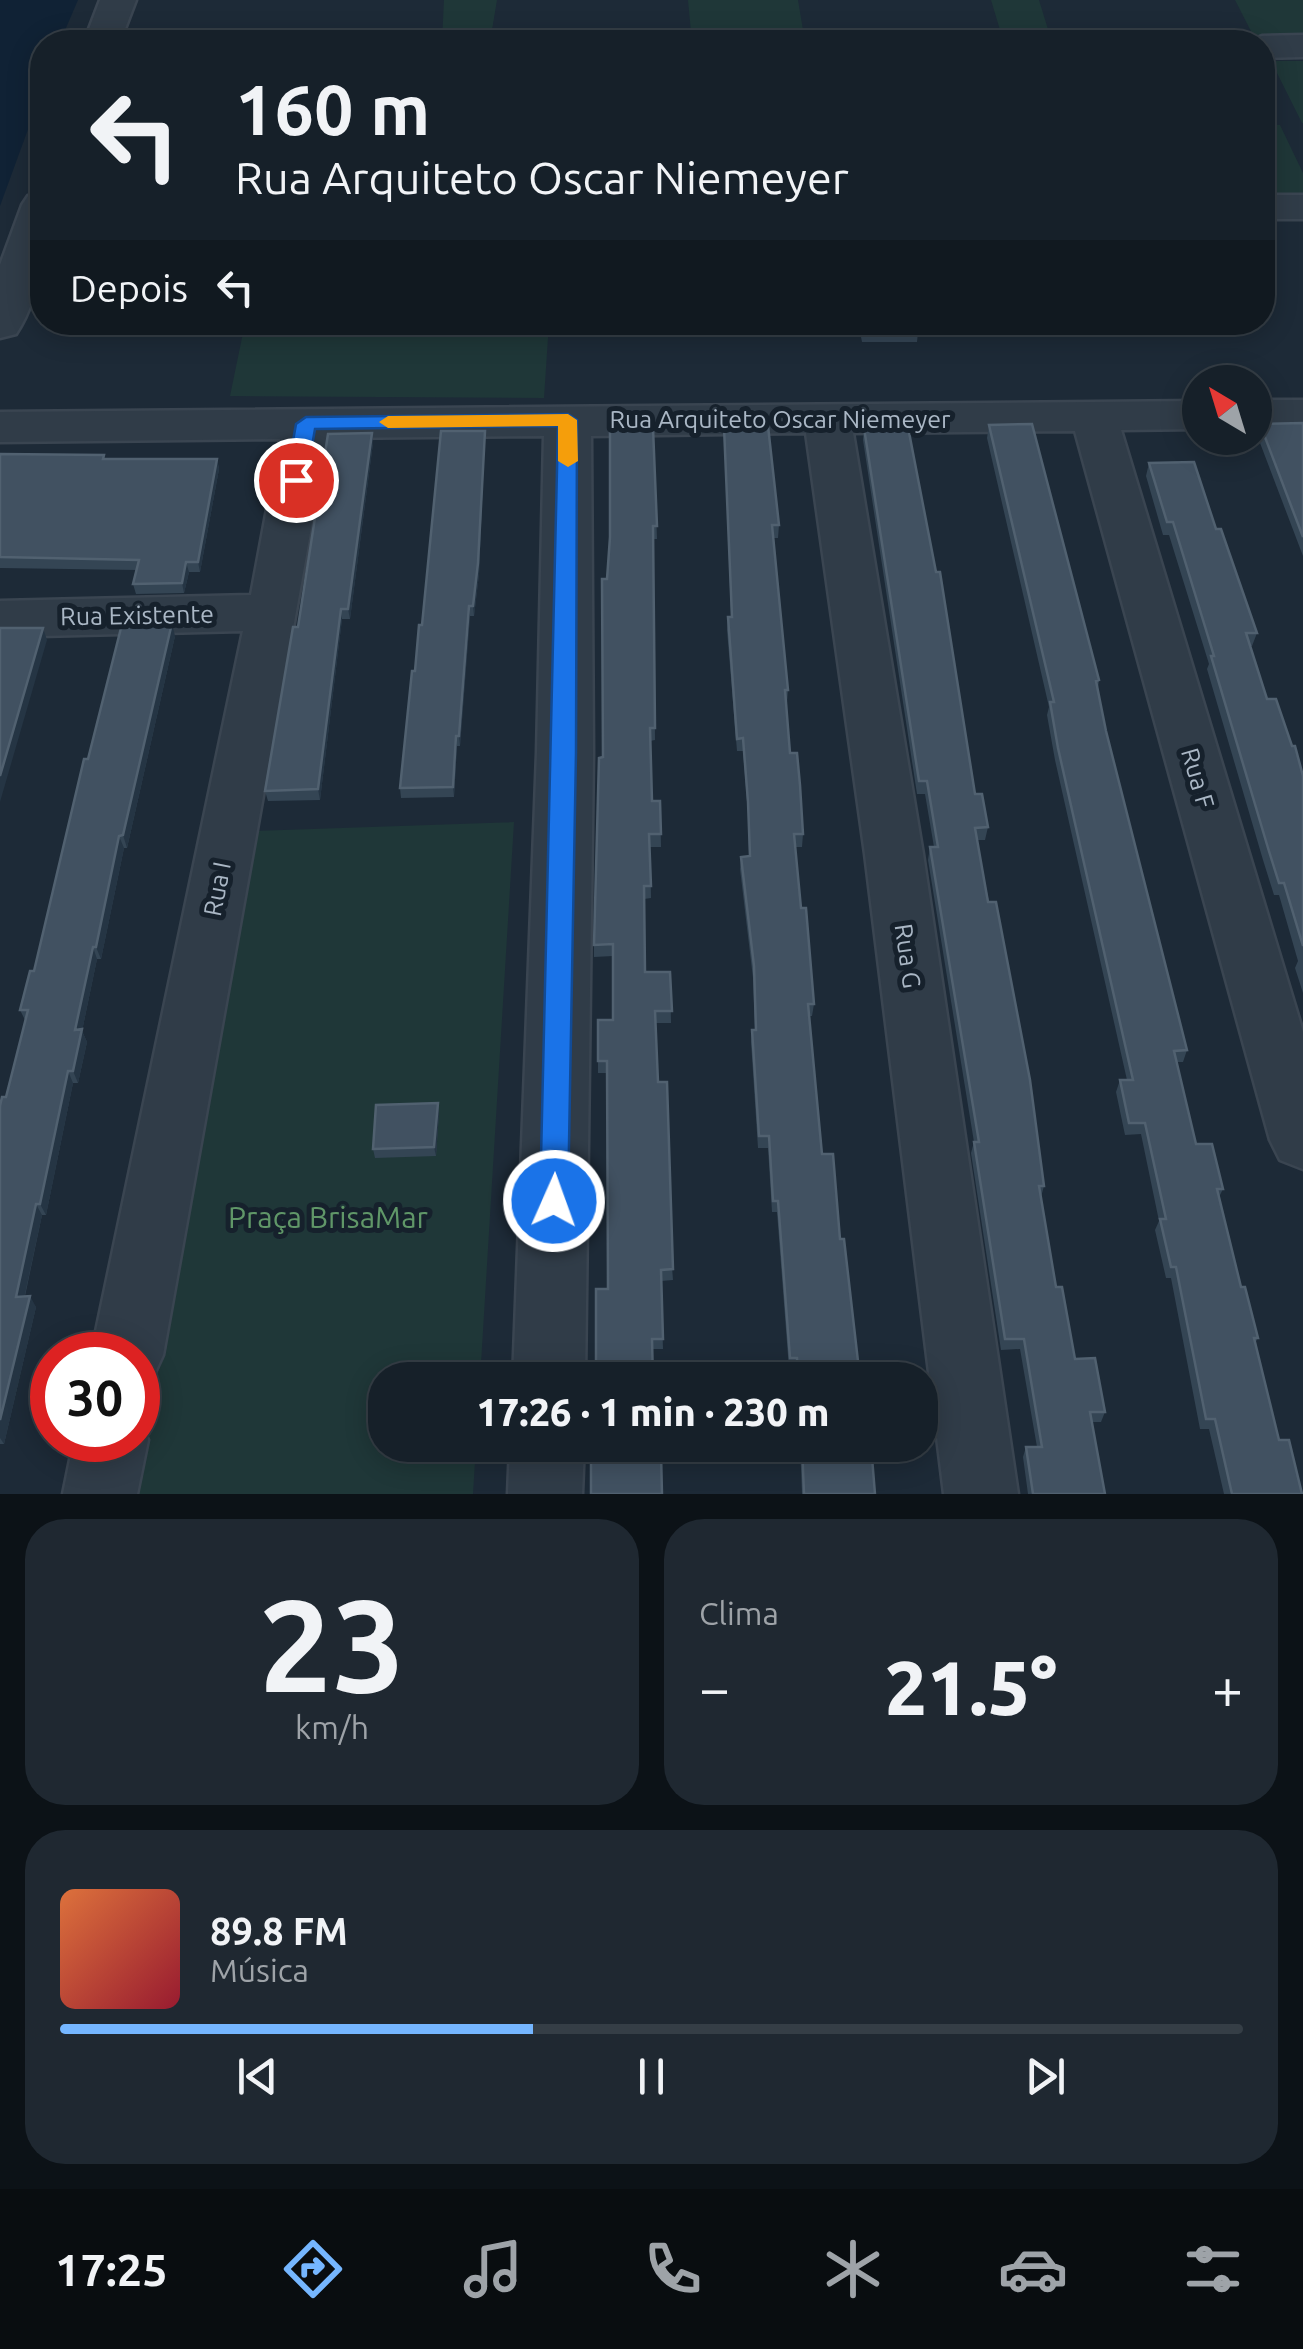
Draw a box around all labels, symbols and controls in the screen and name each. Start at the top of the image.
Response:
icon: left [70,70,200,200]
text: 160 m [235,70,430,148]
text: Rua Arquiteto Oscar Niemeyer [235,152,849,203]
icon: left [208,260,263,315]
text: Depois [70,267,188,309]
north arrow [1182,365,1272,455]
map controls [1182,365,1272,455]
street label: Rua Arquiteto Oscar Niemeyer [609,405,951,433]
pin [254,438,339,523]
icon: arrive [269,453,324,508]
street label: Rua Existente [60,600,214,630]
street label: Rua F [1176,745,1220,811]
street label: Rua I [198,859,236,919]
street label: Rua G [890,922,926,990]
position arrow [502,1149,606,1253]
park label: Praça BrisaMar [228,1200,429,1234]
speed limit sign: 30 [30,1332,160,1462]
text: 17:26 · 1 min · 230 m [476,1391,830,1433]
text: 23 [259,1571,405,1717]
text: Clima [699,1595,779,1631]
text: 21.5° [885,1645,1057,1729]
text: − [699,1657,730,1718]
text: + [1212,1657,1243,1718]
text: km/h [295,1709,369,1745]
text: 89.8 FM [210,1910,348,1952]
text: Música [210,1952,309,1988]
icon: previous [230,2049,285,2104]
icon: pause [624,2049,679,2104]
icon: next [1018,2049,1073,2104]
icon: directions [278,2234,348,2304]
icon: music [458,2234,528,2304]
icon: phone [638,2234,708,2304]
icon: climate [818,2234,888,2304]
icon: car [998,2234,1068,2304]
icon: filters [1178,2234,1248,2304]
text: 17:25 [55,2244,168,2295]

